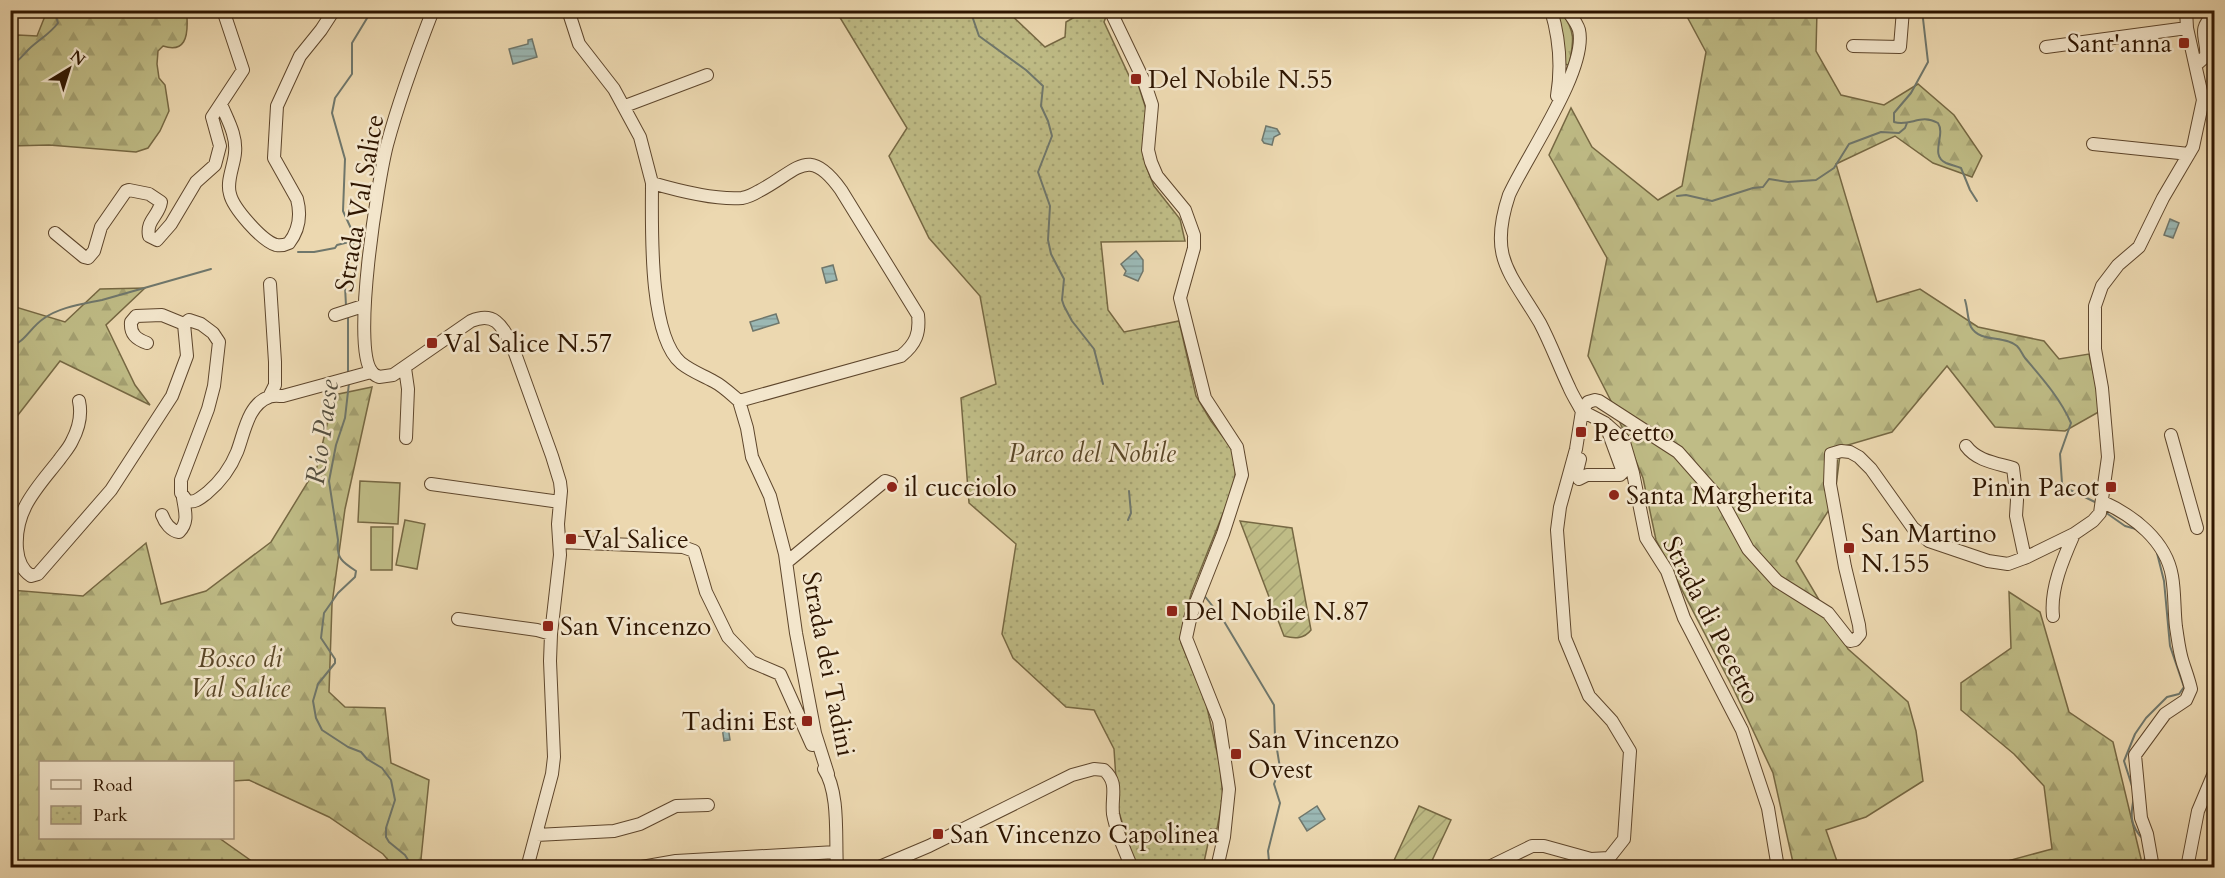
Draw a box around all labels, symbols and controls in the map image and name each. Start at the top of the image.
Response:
place label: Sant'anna [2067,26,2172,61]
marker: Sant'anna [2177,36,2191,50]
north arrow [39,39,99,99]
text: N [65,45,90,71]
place label: Del Nobile N.55 [1148,62,1333,97]
marker: Del Nobile N.55 [1129,72,1143,86]
street label: Strada Val Salice [327,112,392,295]
place label: Val Salice N.57 [444,326,612,361]
marker: Val Salice N.57 [425,336,439,350]
water label: Rio Paese [297,377,348,487]
place label: Pecetto [1593,415,1674,450]
marker: Pecetto [1574,425,1588,439]
park label: Parco del Nobile [1008,436,1177,471]
place label: il cucciolo [904,470,1017,505]
place label: Pinin Pacot [1972,470,2099,505]
place label: Santa Margherita [1626,478,1814,513]
marker: il cucciolo [885,480,899,494]
marker: Pinin Pacot [2104,480,2118,494]
marker: Santa Margherita [1607,488,1621,502]
place label: San Martino N.155 [1861,516,1997,581]
place label: Val Salice [583,522,689,557]
street label: Strada di Pecetto [1654,531,1769,710]
marker: Val Salice [564,532,578,546]
marker: San Martino N.155 [1842,541,1856,555]
street label: Strada dei Tadini [793,569,864,759]
place label: Del Nobile N.87 [1184,594,1369,629]
marker: Del Nobile N.87 [1165,604,1179,618]
place label: San Vincenzo [560,609,711,644]
marker: San Vincenzo [541,619,555,633]
park label: Bosco di Val Salice [190,641,291,706]
place label: Tadini Est [682,704,795,739]
marker: Tadini Est [800,714,814,728]
place label: San Vincenzo Ovest [1248,722,1399,787]
marker: San Vincenzo Ovest [1229,747,1243,761]
legend [39,761,234,839]
text: Road [93,773,133,798]
text: Park [93,803,128,828]
place label: San Vincenzo Capolinea [950,817,1219,852]
marker: San Vincenzo Capolinea [931,827,945,841]

